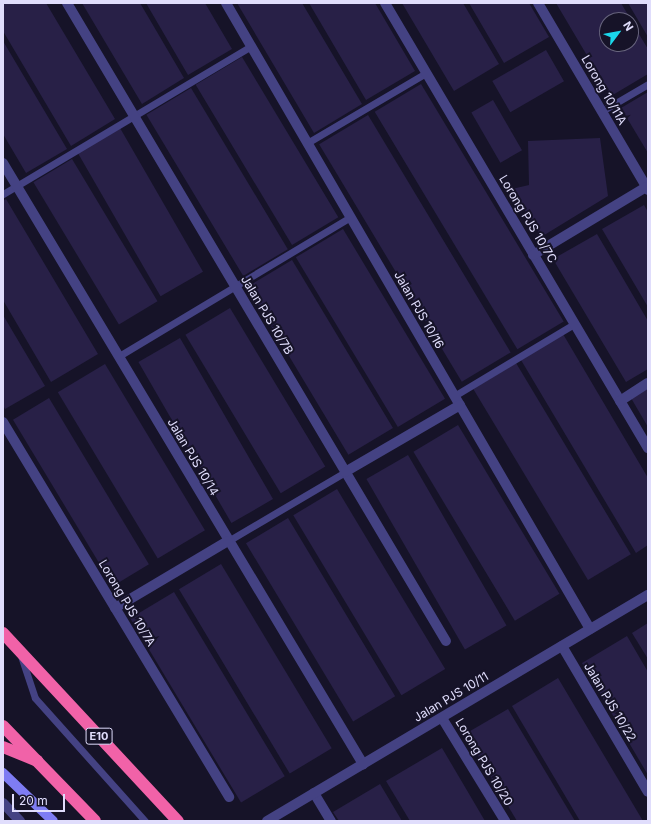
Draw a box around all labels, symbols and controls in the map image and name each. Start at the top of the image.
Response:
north arrow [599,12,639,52]
text: N [620,19,636,33]
street label: Lorong 10/11A [578,53,630,127]
street label: Lorong PJS 10/7C [496,172,560,266]
street label: Jalan PJS 10/16 [391,269,447,351]
street label: Jalan PJS 10/7B [238,273,296,357]
street label: Jalan PJS 10/14 [164,416,222,498]
street label: Lorong PJS 10/7A [96,557,158,649]
street label: Jalan PJS 10/22 [581,660,639,744]
street label: Jalan PJS 10/11 [411,669,491,725]
street label: Lorong PJS 10/20 [452,716,516,808]
road number: E10 [85,727,113,745]
scale bar [14,786,67,812]
text: 20 m [19,793,48,808]

